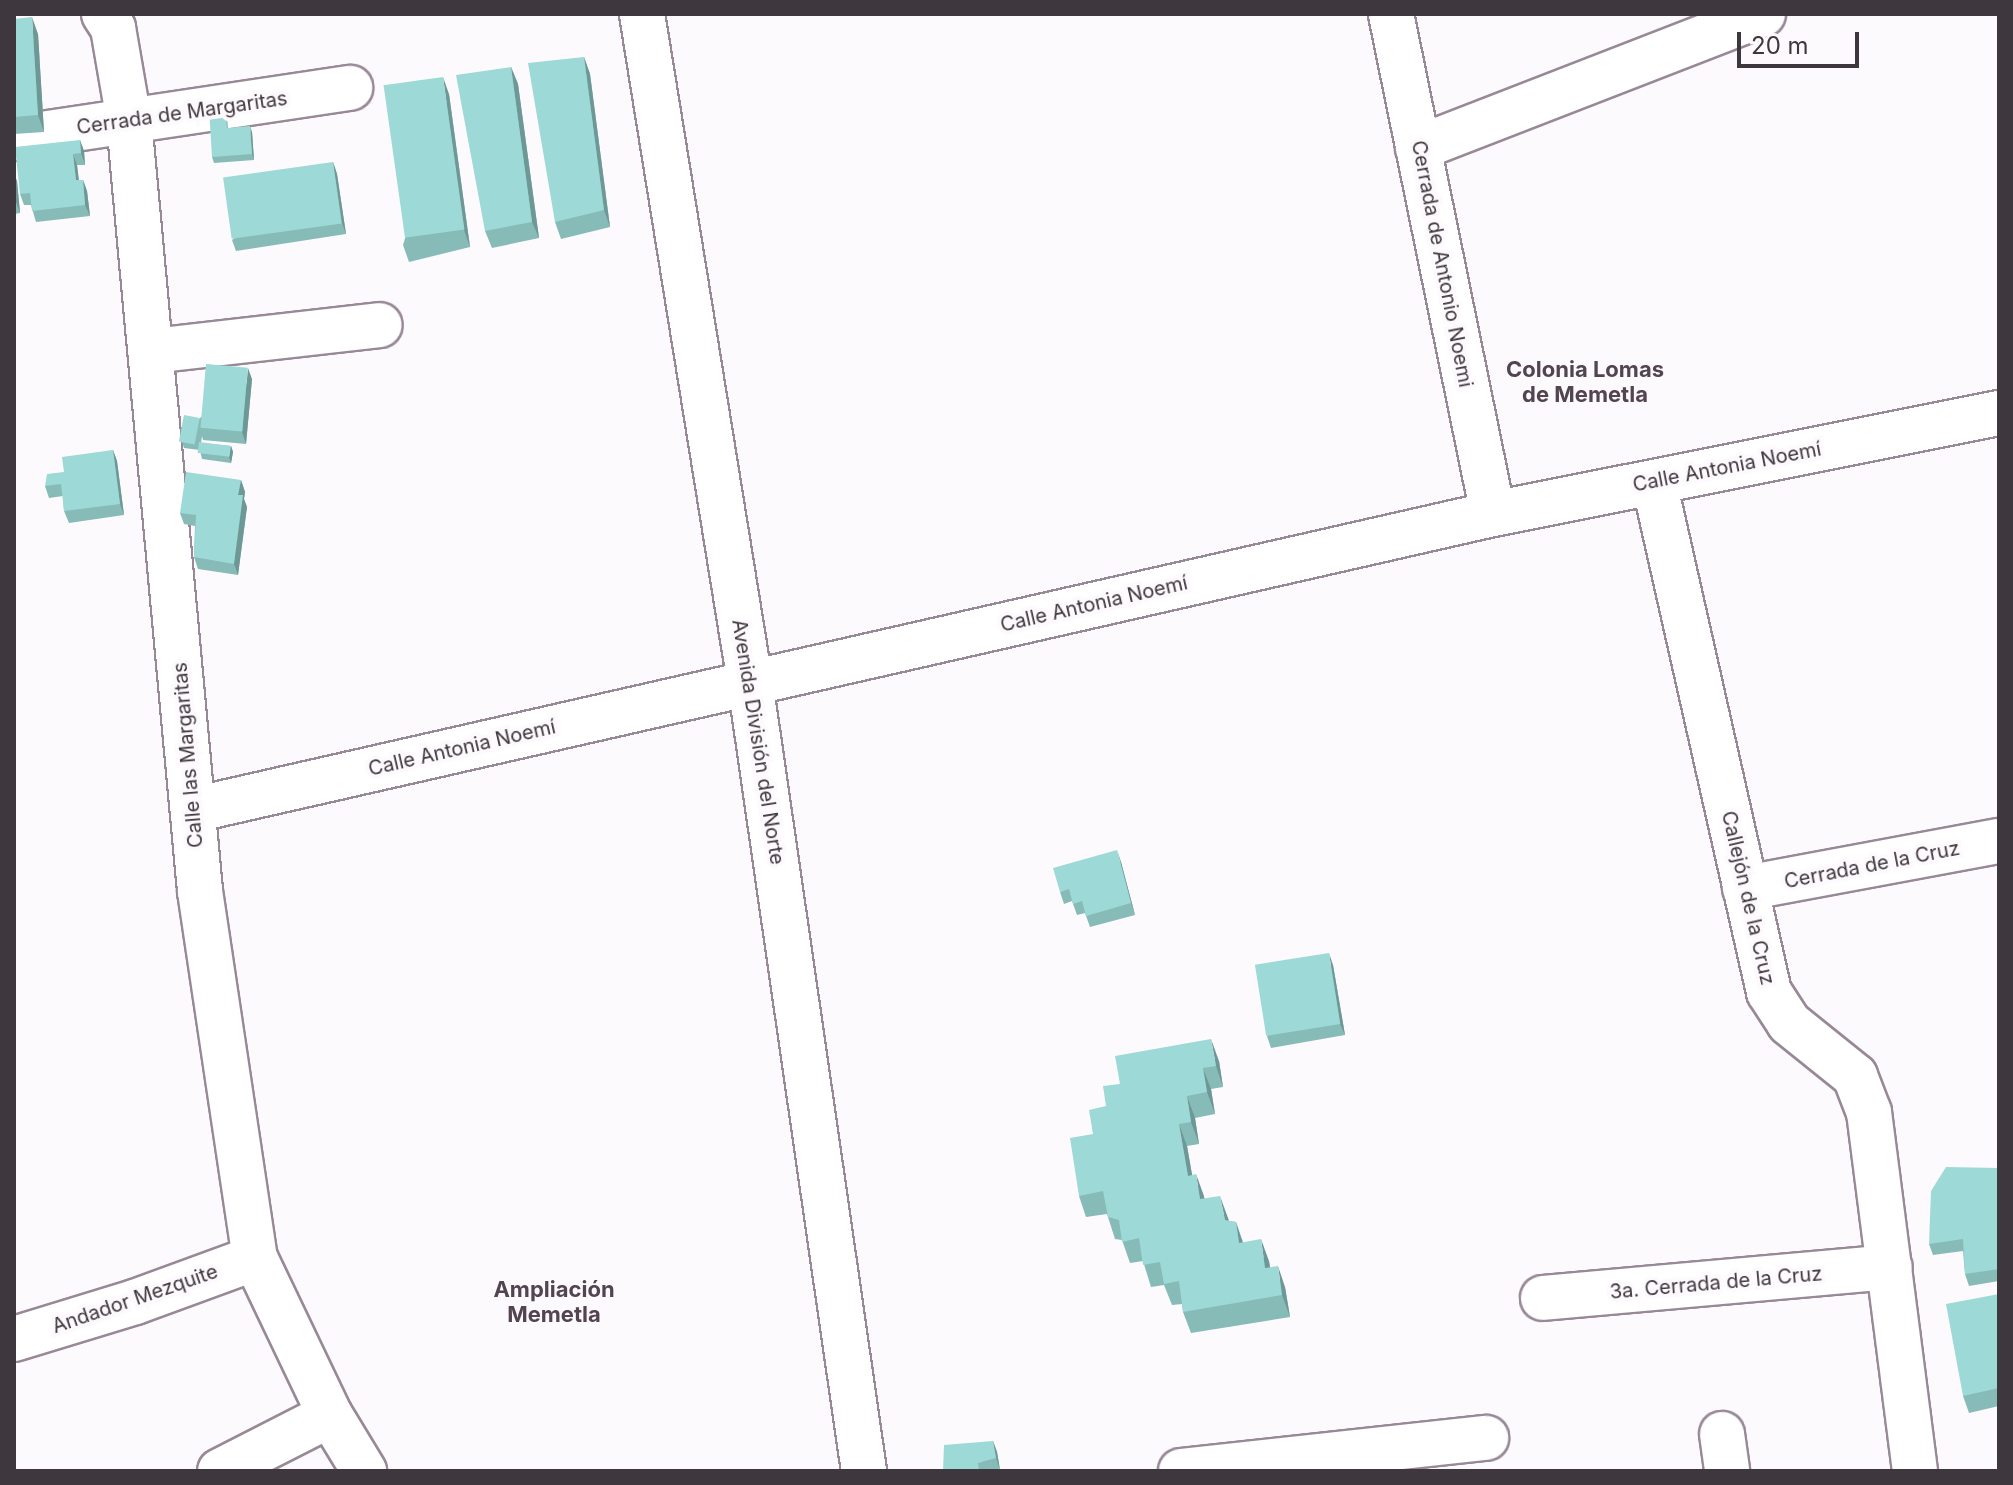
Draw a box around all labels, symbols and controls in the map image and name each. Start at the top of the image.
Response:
scale bar [1741,16,1863,66]
text: 20 m [1751,31,1809,60]
street label: Cerrada de Margaritas [75,86,289,140]
street label: Cerrada de Antonio Noemi [1406,139,1478,389]
district label: Colonia Lomas de Memetla [1506,356,1664,408]
street label: Calle Antonia Noemí [1631,437,1823,497]
street label: Calle Antonia Noemí [998,571,1190,637]
street label: Avenida División del Norte [727,618,789,866]
street label: Calle las Margaritas [168,661,208,849]
street label: Calle Antonia Noemí [366,715,558,781]
street label: Callejón de la Cruz [1716,809,1780,987]
street label: Cerrada de la Cruz [1782,836,1962,894]
street label: Andador Mezquite [49,1259,221,1339]
street label: 3a. Cerrada de la Cruz [1609,1262,1823,1304]
district label: Ampliación Memetla [493,1276,615,1328]

